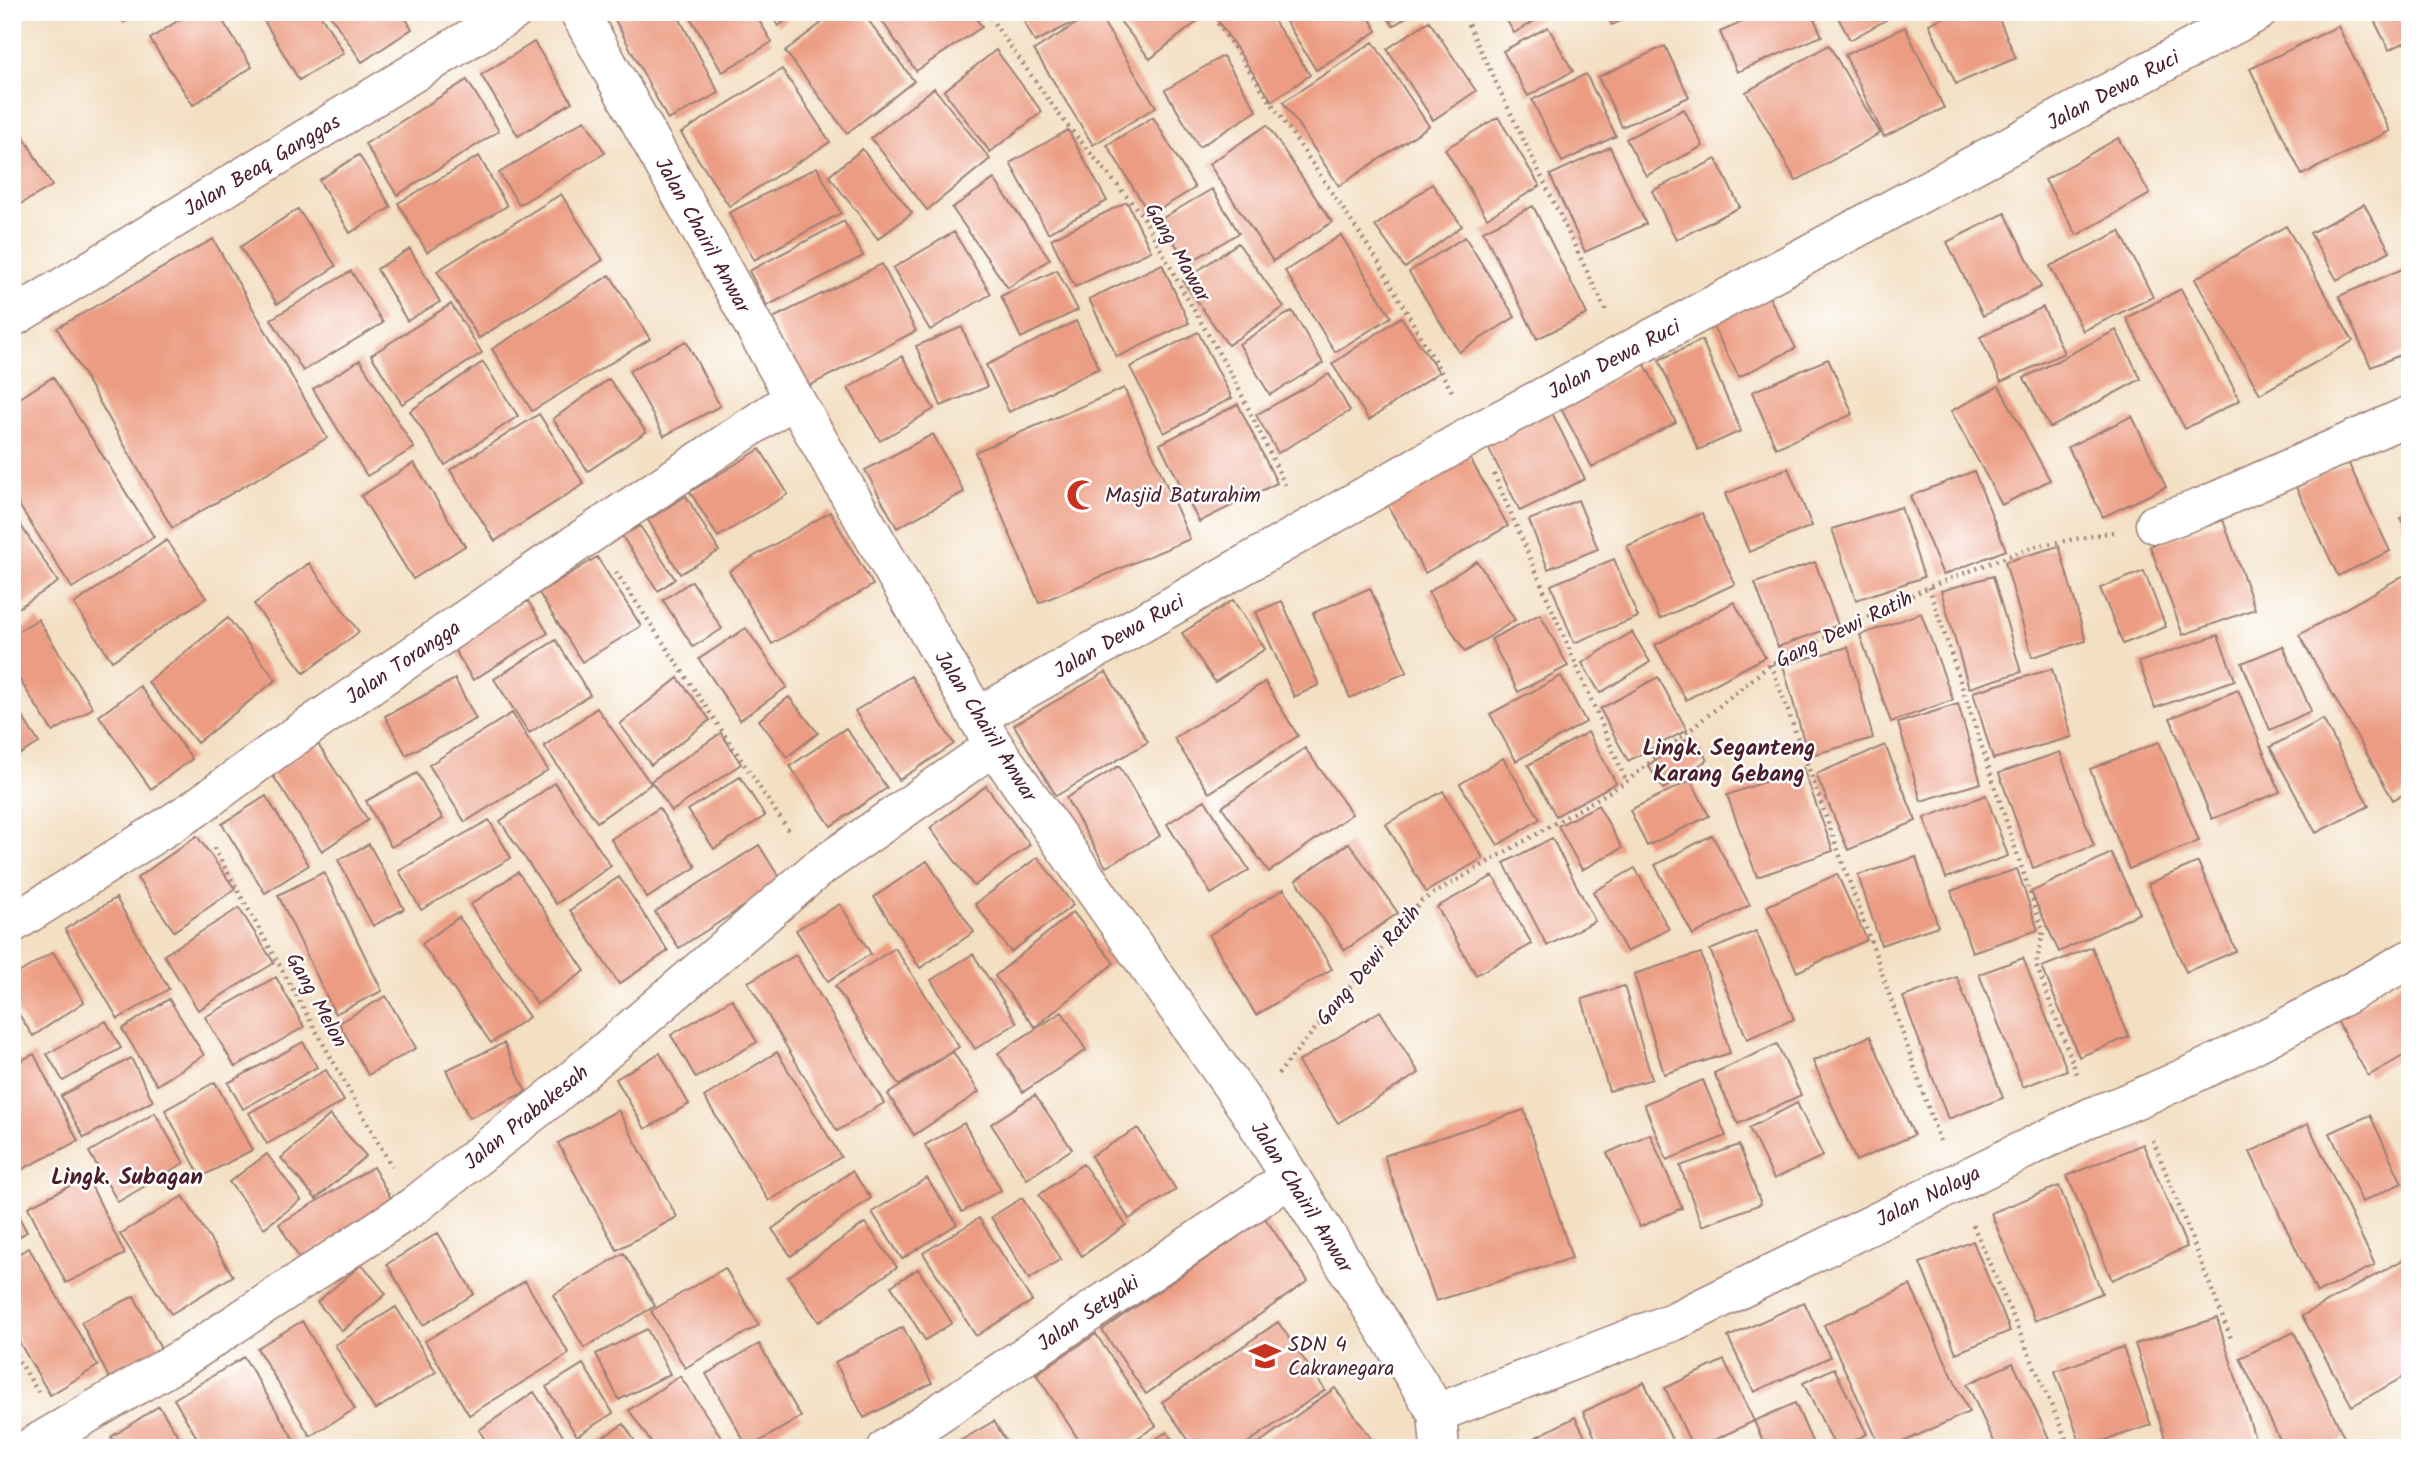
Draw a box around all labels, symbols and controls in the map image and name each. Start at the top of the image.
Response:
street label: Jalan Dewa Ruci [2041,42,2187,140]
street label: Jalan Beaq Ganggas [178,106,348,226]
street label: Jalan Chairil Anwar [645,152,759,320]
street label: Gang Mawar [1135,197,1219,309]
street label: Jalan Dewa Ruci [1542,311,1688,409]
mosque icon: Masjid Baturahim [1065,478,1099,512]
place label: Masjid Baturahim [1105,480,1261,513]
street label: Gang Dewi Ratih [1770,583,1919,678]
street label: Jalan Dewa Ruci [1048,586,1192,688]
street label: Jalan Torangga [340,612,468,714]
street label: Jalan Chairil Anwar [925,645,1045,810]
district label: Lingk. Seganteng Karang Gebang [1643,731,1815,793]
street label: Gang Dewi Ratih [1309,898,1430,1034]
street label: Gang Melon [276,947,355,1054]
street label: Jalan Prabakesah [457,1057,597,1179]
street label: Jalan Chairil Anwar [1241,1116,1361,1281]
street label: Jalan Nalaya [1871,1158,1987,1237]
district label: Lingk. Subagan [51,1160,203,1196]
street label: Jalan Setyaki [1031,1267,1148,1361]
place label: SDN 4 Cakranegara [1288,1329,1394,1386]
school or university icon: SDN 4 Cakranegara [1248,1339,1282,1373]

